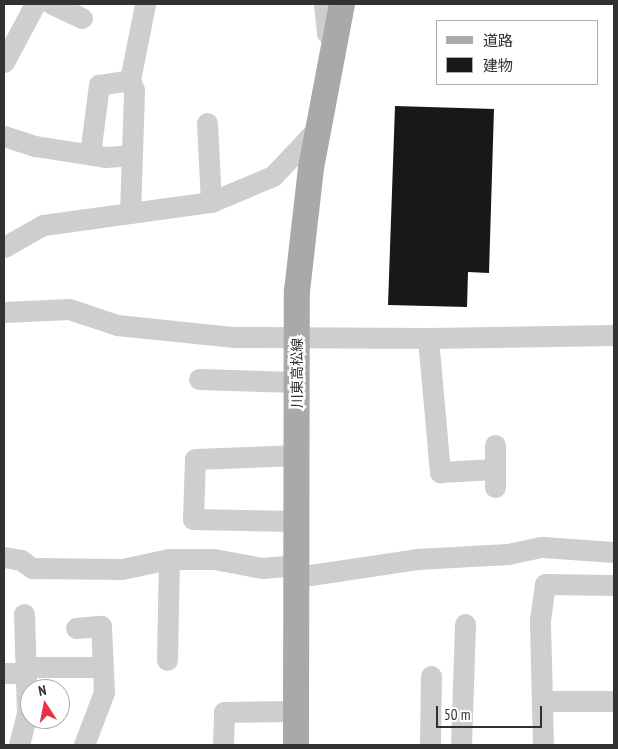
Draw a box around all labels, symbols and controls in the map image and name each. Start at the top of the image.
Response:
legend [436,20,598,85]
text: 道路 [483,31,513,50]
text: 建物 [483,56,513,75]
street label: 川東高松線 [289,338,305,408]
north arrow [20,679,70,729]
text: N [37,681,48,700]
scale bar [438,696,544,728]
text: 50 m [444,705,470,724]

